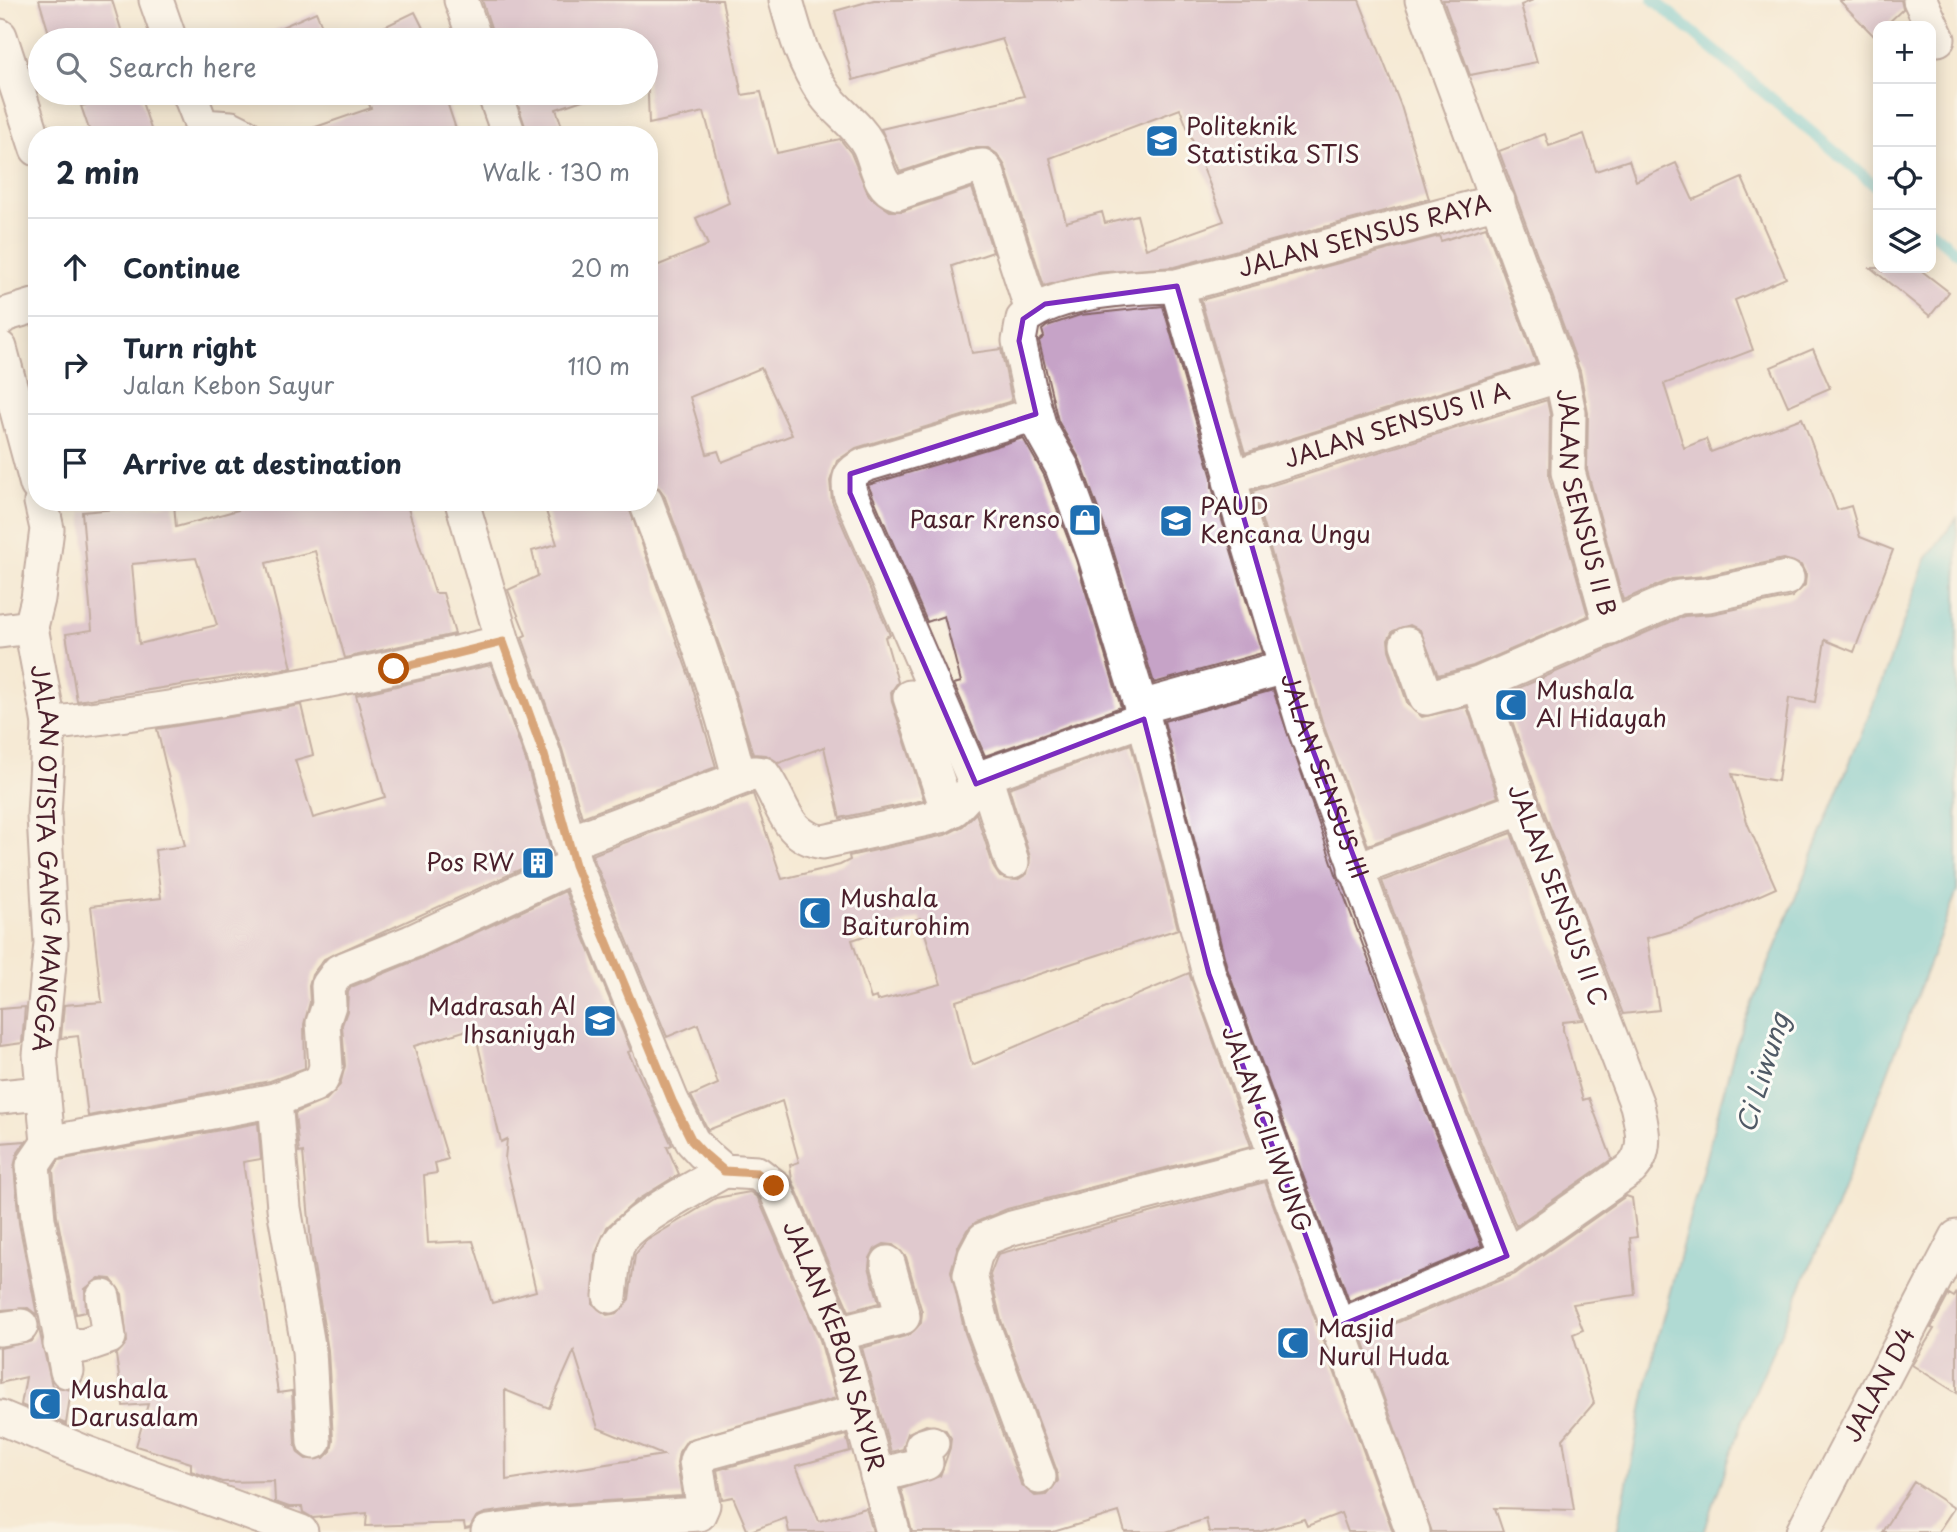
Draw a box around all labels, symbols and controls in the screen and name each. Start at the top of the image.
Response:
map controls [1873,21,1936,273]
button: + [1873,21,1936,84]
search box [28,28,658,105]
text: Search here [108,47,257,86]
icon: search [52,48,90,86]
button: − [1873,84,1936,147]
place label: Politeknik Statistika STIS [1186,107,1360,171]
school or university icon: Politeknik Statistika STIS [1143,122,1181,160]
button: locate [1873,147,1936,210]
text: 2 min [56,149,140,194]
text: Walk · 130 m [482,154,630,189]
street label: JALAN SENSUS RAYA [1234,184,1494,285]
button: layers [1873,210,1936,273]
icon: ahead [56,248,94,286]
text: Continue [123,248,240,287]
text: 20 m [571,250,630,285]
text: Turn right [123,328,257,367]
icon: right [56,346,94,384]
text: 110 m [568,348,630,383]
text: Jalan Kebon Sayur [123,367,334,402]
street label: JALAN SENSUS II A [1279,372,1514,476]
street label: JALAN SENSUS II B [1548,384,1627,619]
icon: arrive [56,444,94,482]
text: Arrive at destination [123,444,402,483]
place label: PAUD Kencana Ungu [1200,487,1371,551]
place label: Pasar Krenso [909,500,1060,536]
shop icon: Pasar Krenso [1066,501,1104,539]
school or university icon: PAUD Kencana Ungu [1157,502,1195,540]
route start [378,653,409,684]
street label: JALAN OTISTA GANG MANGGA [22,661,72,1054]
street label: JALAN SENSUS III [1273,668,1379,883]
place label: Mushala Al Hidayah [1536,671,1667,735]
mosque icon: Mushala Al Hidayah [1492,686,1530,724]
street label: JALAN SENSUS II C [1500,778,1618,1010]
place label: Pos RW [426,843,514,879]
building icon: Pos RW [519,844,557,882]
place label: Mushala Baiturohim [840,879,970,943]
mosque icon: Mushala Baiturohim [796,894,834,932]
place label: Madrasah Al Ihsaniyah [428,987,576,1051]
school or university icon: Madrasah Al Ihsaniyah [581,1002,619,1040]
water label: Ci Liwung [1725,1006,1799,1137]
street label: JALAN CILIWUNG [1214,1020,1322,1237]
route end [758,1170,789,1201]
street label: JALAN KEBON SAYUR [775,1214,895,1475]
place label: Masjid Nurul Huda [1318,1309,1449,1373]
street label: JALAN D4 [1833,1320,1923,1448]
mosque icon: Masjid Nurul Huda [1274,1324,1312,1362]
place label: Mushala Darusalam [70,1370,199,1434]
mosque icon: Mushala Darusalam [26,1385,64,1423]

